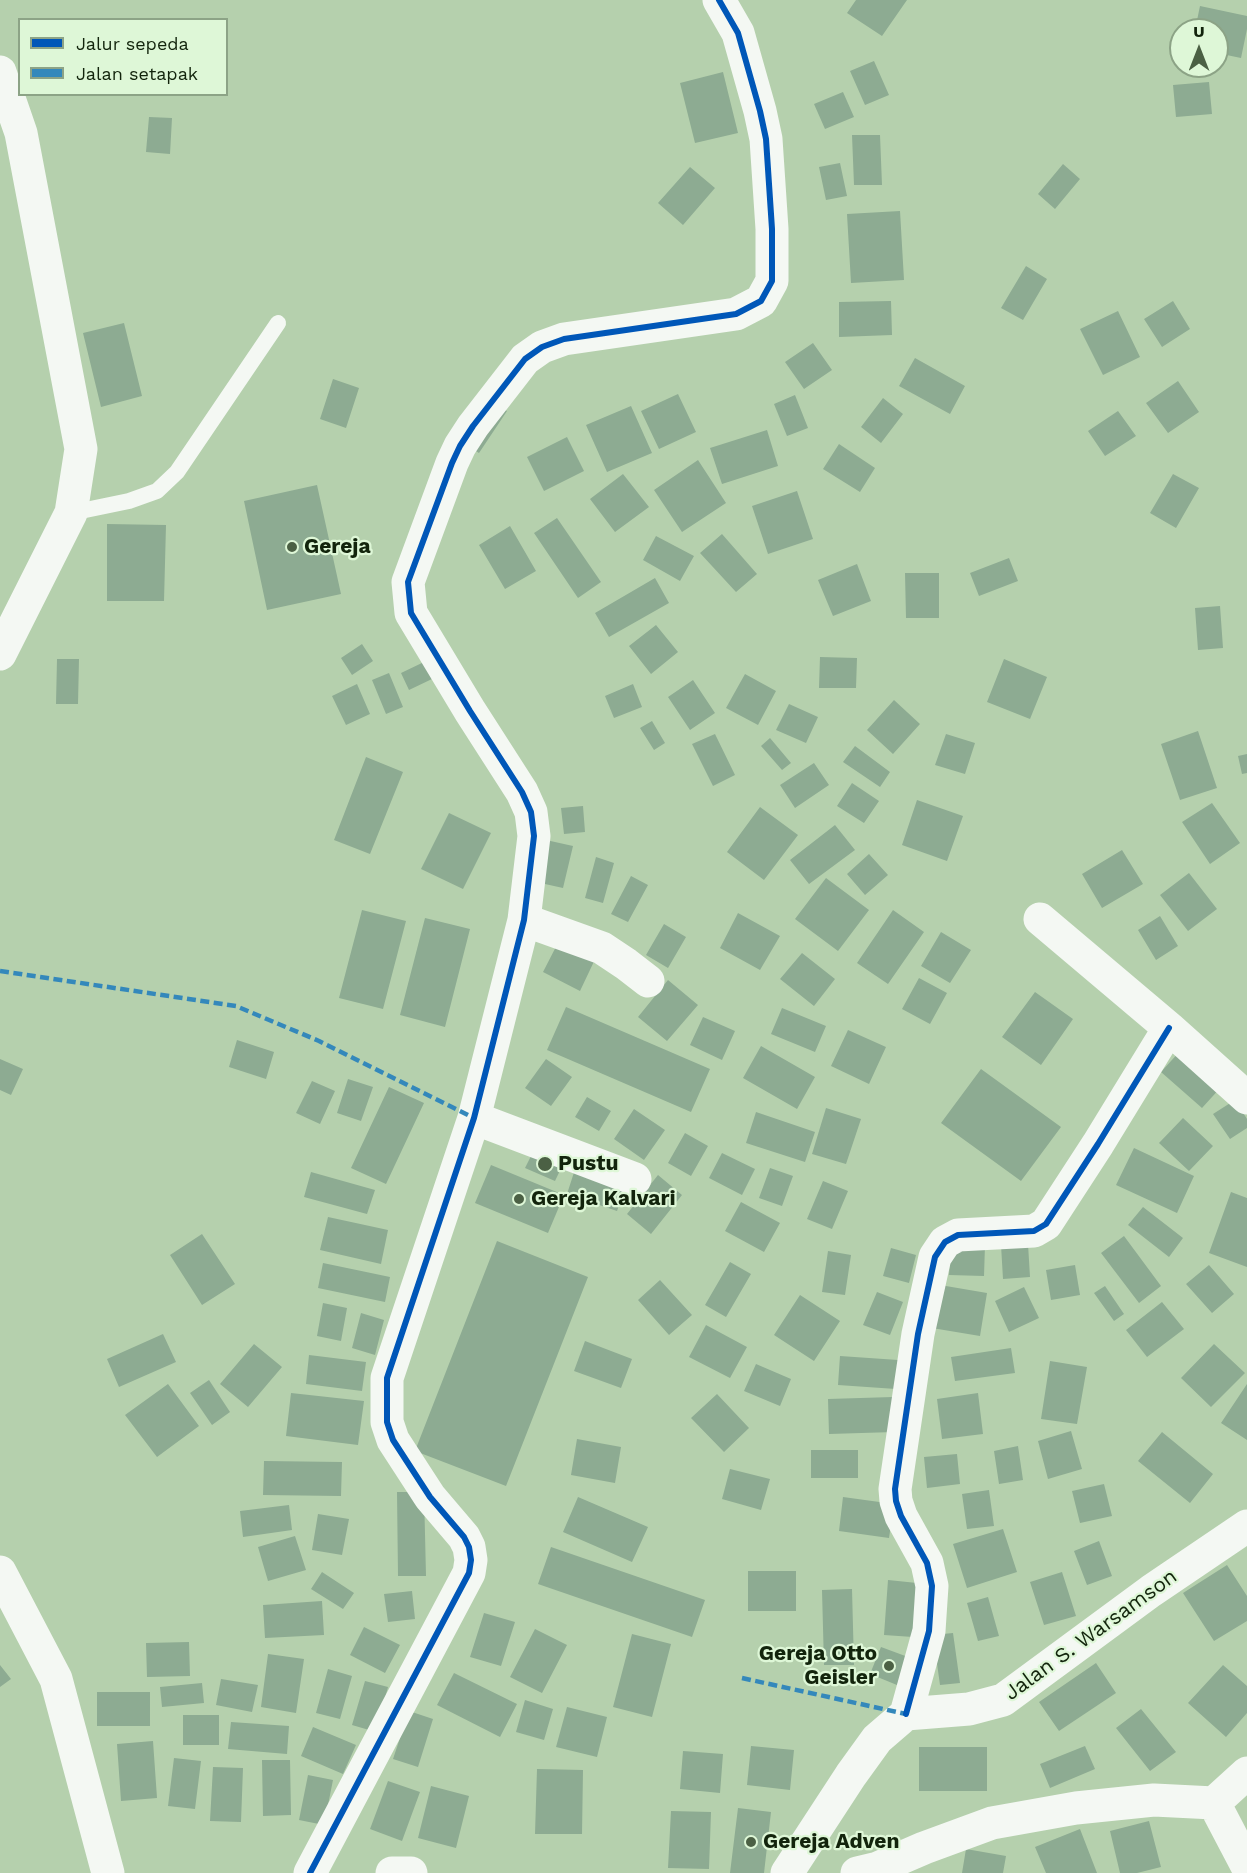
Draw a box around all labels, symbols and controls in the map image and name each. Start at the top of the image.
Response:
legend [18,18,228,96]
north arrow [1169,18,1229,78]
text: U [1193,22,1205,41]
text: Jalur sepeda [76,33,189,54]
text: Jalan setapak [76,63,198,84]
place label: Gereja [304,534,371,560]
marker: Gereja [285,540,299,554]
place label: Pustu [558,1151,618,1177]
marker: Pustu [536,1155,554,1173]
place label: Gereja Kalvari [531,1186,676,1212]
marker: Gereja Kalvari [512,1192,526,1206]
street label: Jalan S. Warsamson [1000,1564,1182,1706]
place label: Gereja Otto Geisler [759,1641,877,1691]
marker: Gereja Otto Geisler [882,1659,896,1673]
place label: Gereja Adven [763,1829,899,1855]
marker: Gereja Adven [744,1835,758,1849]

